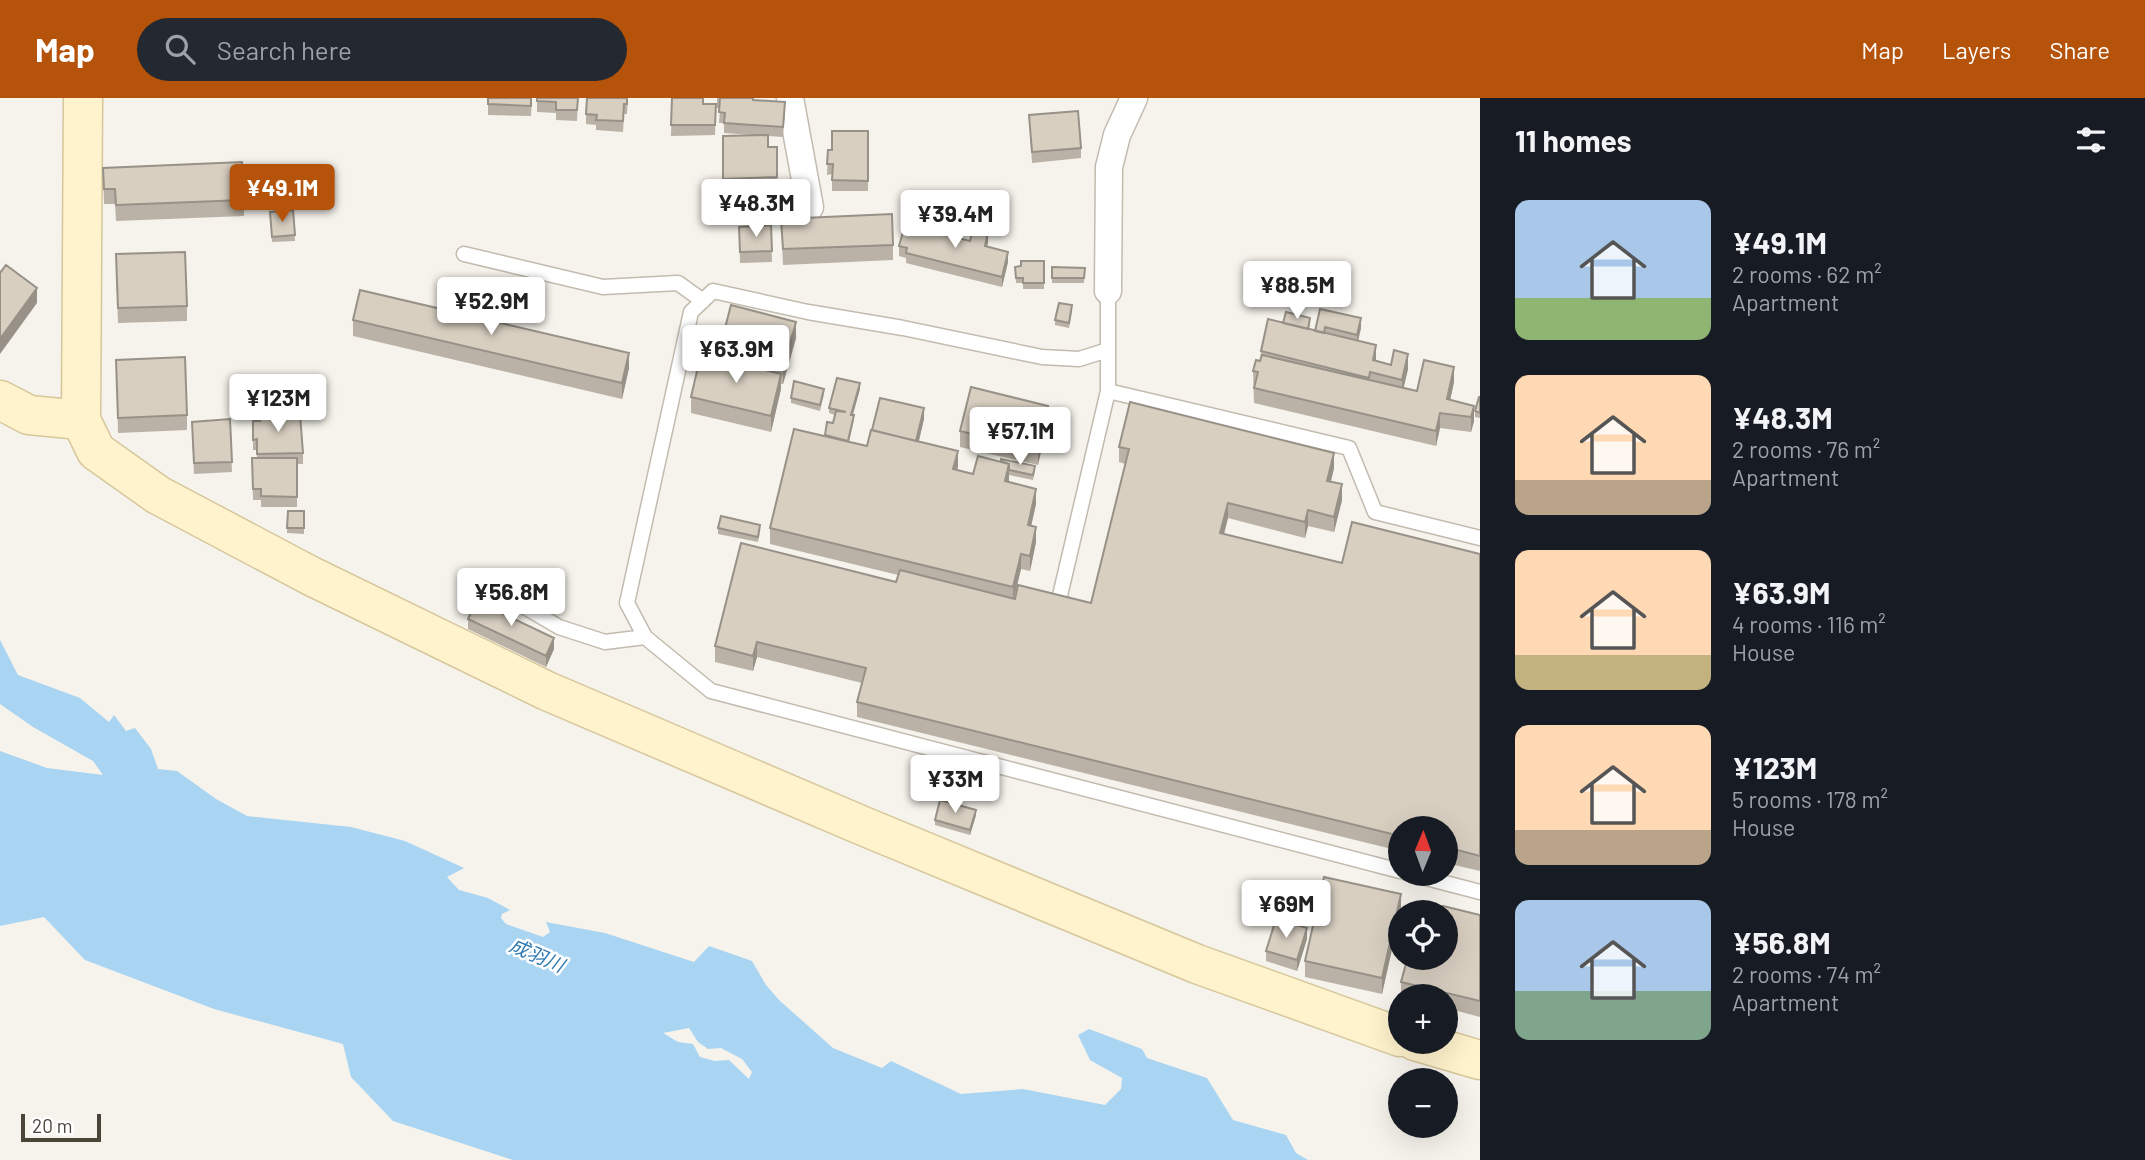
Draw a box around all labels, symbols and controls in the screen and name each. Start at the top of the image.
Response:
search box [137,18,627,81]
text: Map [35,29,95,69]
icon: search [161,30,199,68]
text: Search here [217,34,352,65]
text: Map [1861,35,1904,64]
text: Layers [1942,35,2011,64]
text: Share [2049,35,2110,64]
icon: filters [2072,121,2110,159]
text: 11 homes [1515,122,1632,158]
pin: ¥49.1M [225,164,339,224]
text: ¥49.1M [246,173,318,201]
pin: ¥48.3M [699,180,813,239]
text: ¥48.3M [717,188,795,216]
pin: ¥39.4M [898,190,1012,250]
text: ¥39.4M [917,199,993,227]
text: ¥49.1M [1732,224,1827,260]
icon: home [1571,228,1655,312]
text: 2 rooms · 62 m² [1732,260,1882,288]
pin: ¥88.5M [1240,262,1354,321]
text: ¥88.5M [1259,270,1335,298]
pin: ¥52.9M [434,278,548,337]
text: ¥52.9M [453,286,529,314]
text: Apartment [1732,288,1839,316]
pin: ¥63.9M [679,326,793,385]
text: ¥63.9M [698,334,774,362]
pin: ¥123M [229,374,327,434]
text: ¥123M [245,383,311,411]
text: ¥48.3M [1732,399,1833,435]
icon: home [1571,403,1655,487]
pin: ¥57.1M [963,408,1077,467]
text: ¥57.1M [986,416,1054,444]
text: 2 rooms · 76 m² [1732,435,1880,463]
text: Apartment [1732,463,1839,491]
pin: ¥56.8M [454,568,568,628]
text: ¥63.9M [1732,574,1830,610]
text: ¥56.8M [473,577,549,605]
icon: home [1571,578,1655,662]
text: 4 rooms · 116 m² [1732,610,1886,638]
text: House [1732,638,1795,666]
text: ¥123M [1732,749,1817,785]
icon: home [1571,753,1655,837]
pin: ¥33M [914,756,996,815]
text: ¥33M [926,764,984,792]
text: 5 rooms · 178 m² [1732,785,1888,813]
text: House [1732,813,1795,841]
north arrow [1388,816,1458,886]
map controls [1388,816,1458,1138]
pin: ¥69M [1245,880,1327,940]
text: ¥69M [1258,889,1314,917]
button: locate [1388,900,1458,970]
text: ¥56.8M [1732,924,1831,960]
icon: home [1571,928,1655,1012]
water label: 成羽川 [506,933,570,977]
text: 2 rooms · 74 m² [1732,960,1881,988]
button: + [1388,984,1458,1054]
text: Apartment [1732,988,1839,1016]
button: − [1388,1068,1458,1138]
scale bar [21,1111,102,1143]
text: 20 m [32,1114,72,1137]

